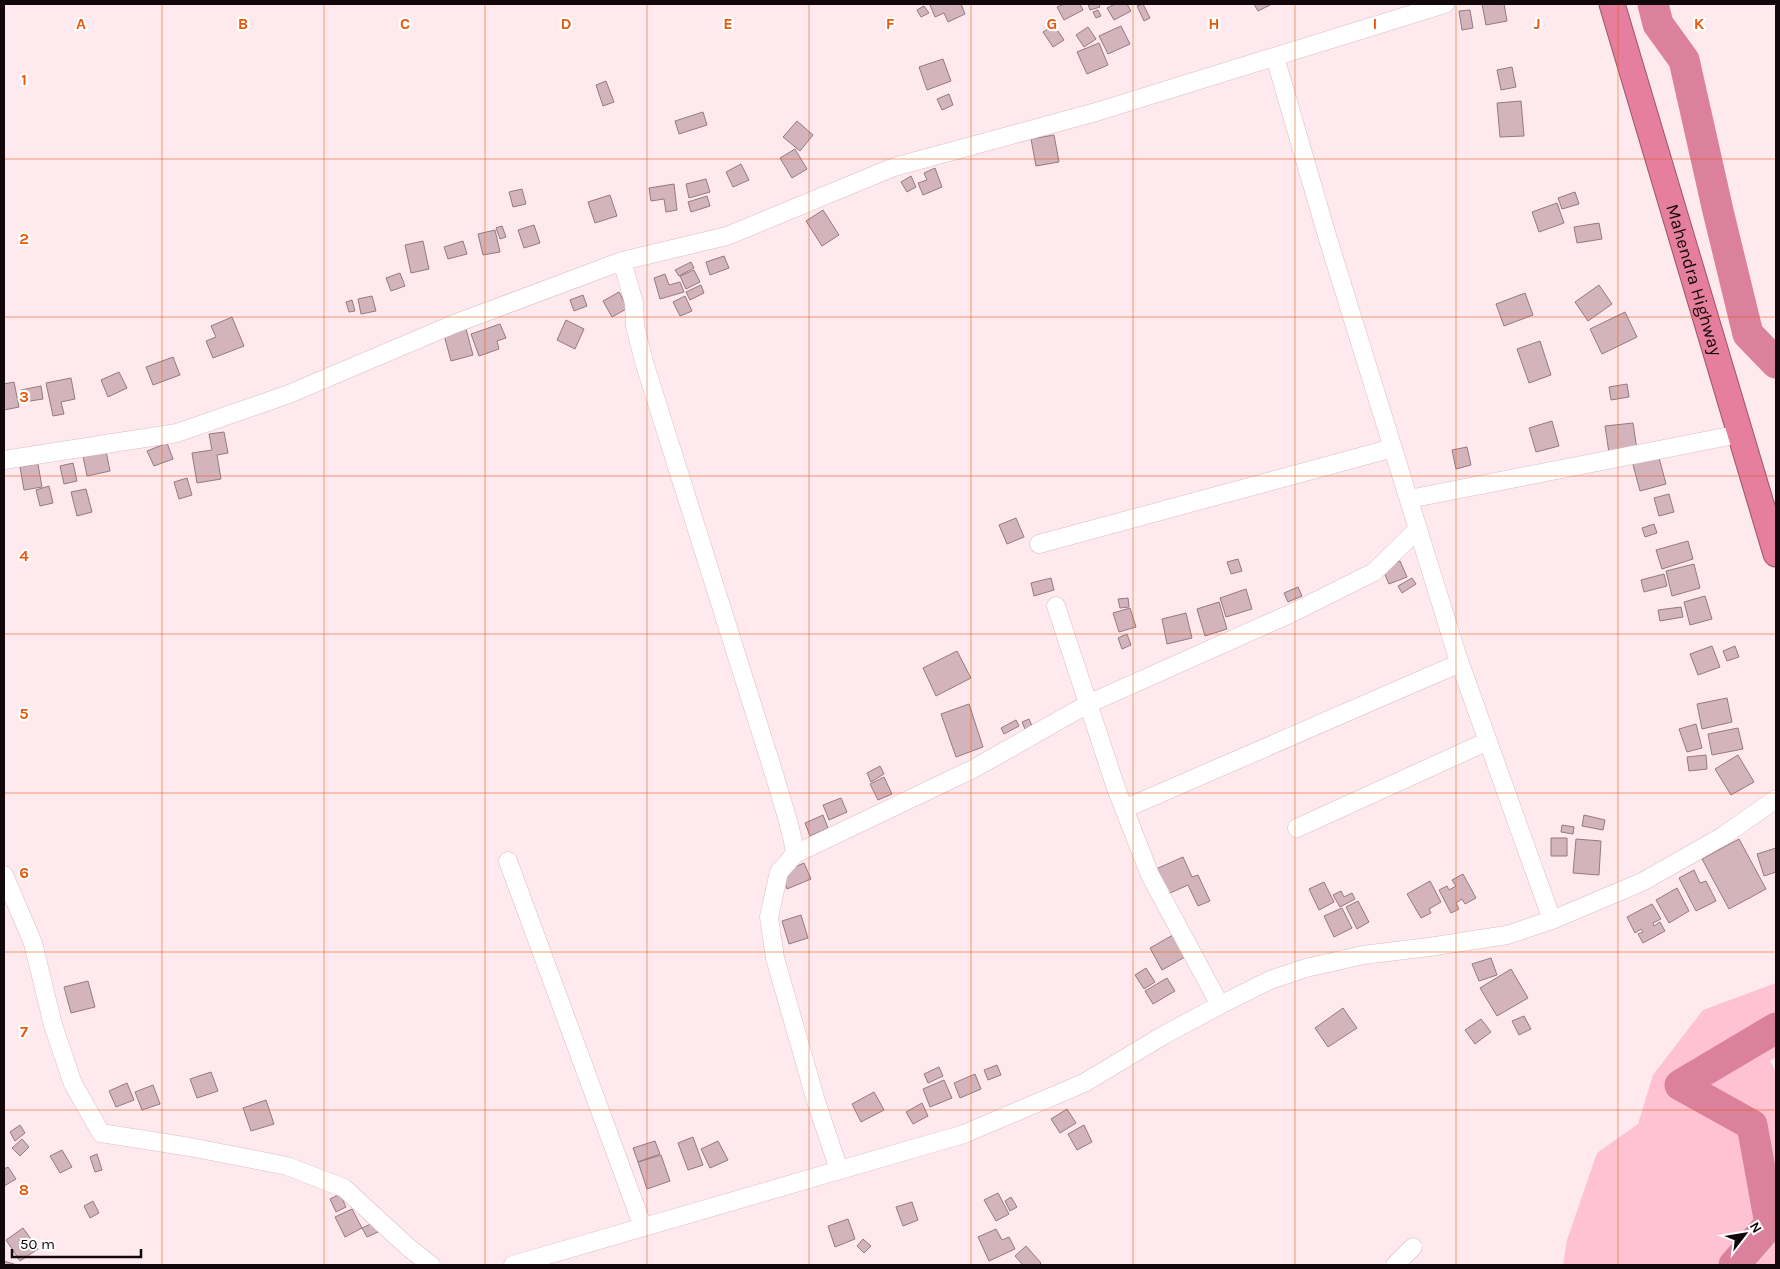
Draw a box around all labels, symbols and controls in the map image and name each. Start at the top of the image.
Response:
text: A [76,14,86,33]
text: B [238,14,248,33]
text: C [400,14,410,33]
text: D [561,14,572,33]
text: E [723,14,733,33]
text: F [886,14,895,33]
text: G [1047,14,1057,33]
text: H [1208,14,1220,33]
text: I [1373,14,1377,33]
text: J [1533,14,1541,33]
text: K [1694,14,1705,33]
text: 1 [21,70,27,89]
street label: Mahendra Highway [1661,201,1727,359]
text: 2 [19,229,29,248]
text: 3 [19,387,29,406]
text: 4 [19,546,29,565]
text: 5 [19,704,29,723]
text: 6 [19,863,29,882]
text: 7 [20,1022,28,1041]
text: 8 [19,1180,29,1199]
north arrow [1720,1209,1770,1259]
text: N [1746,1219,1766,1236]
scale bar [12,1226,141,1258]
text: 50 m [20,1235,55,1253]

